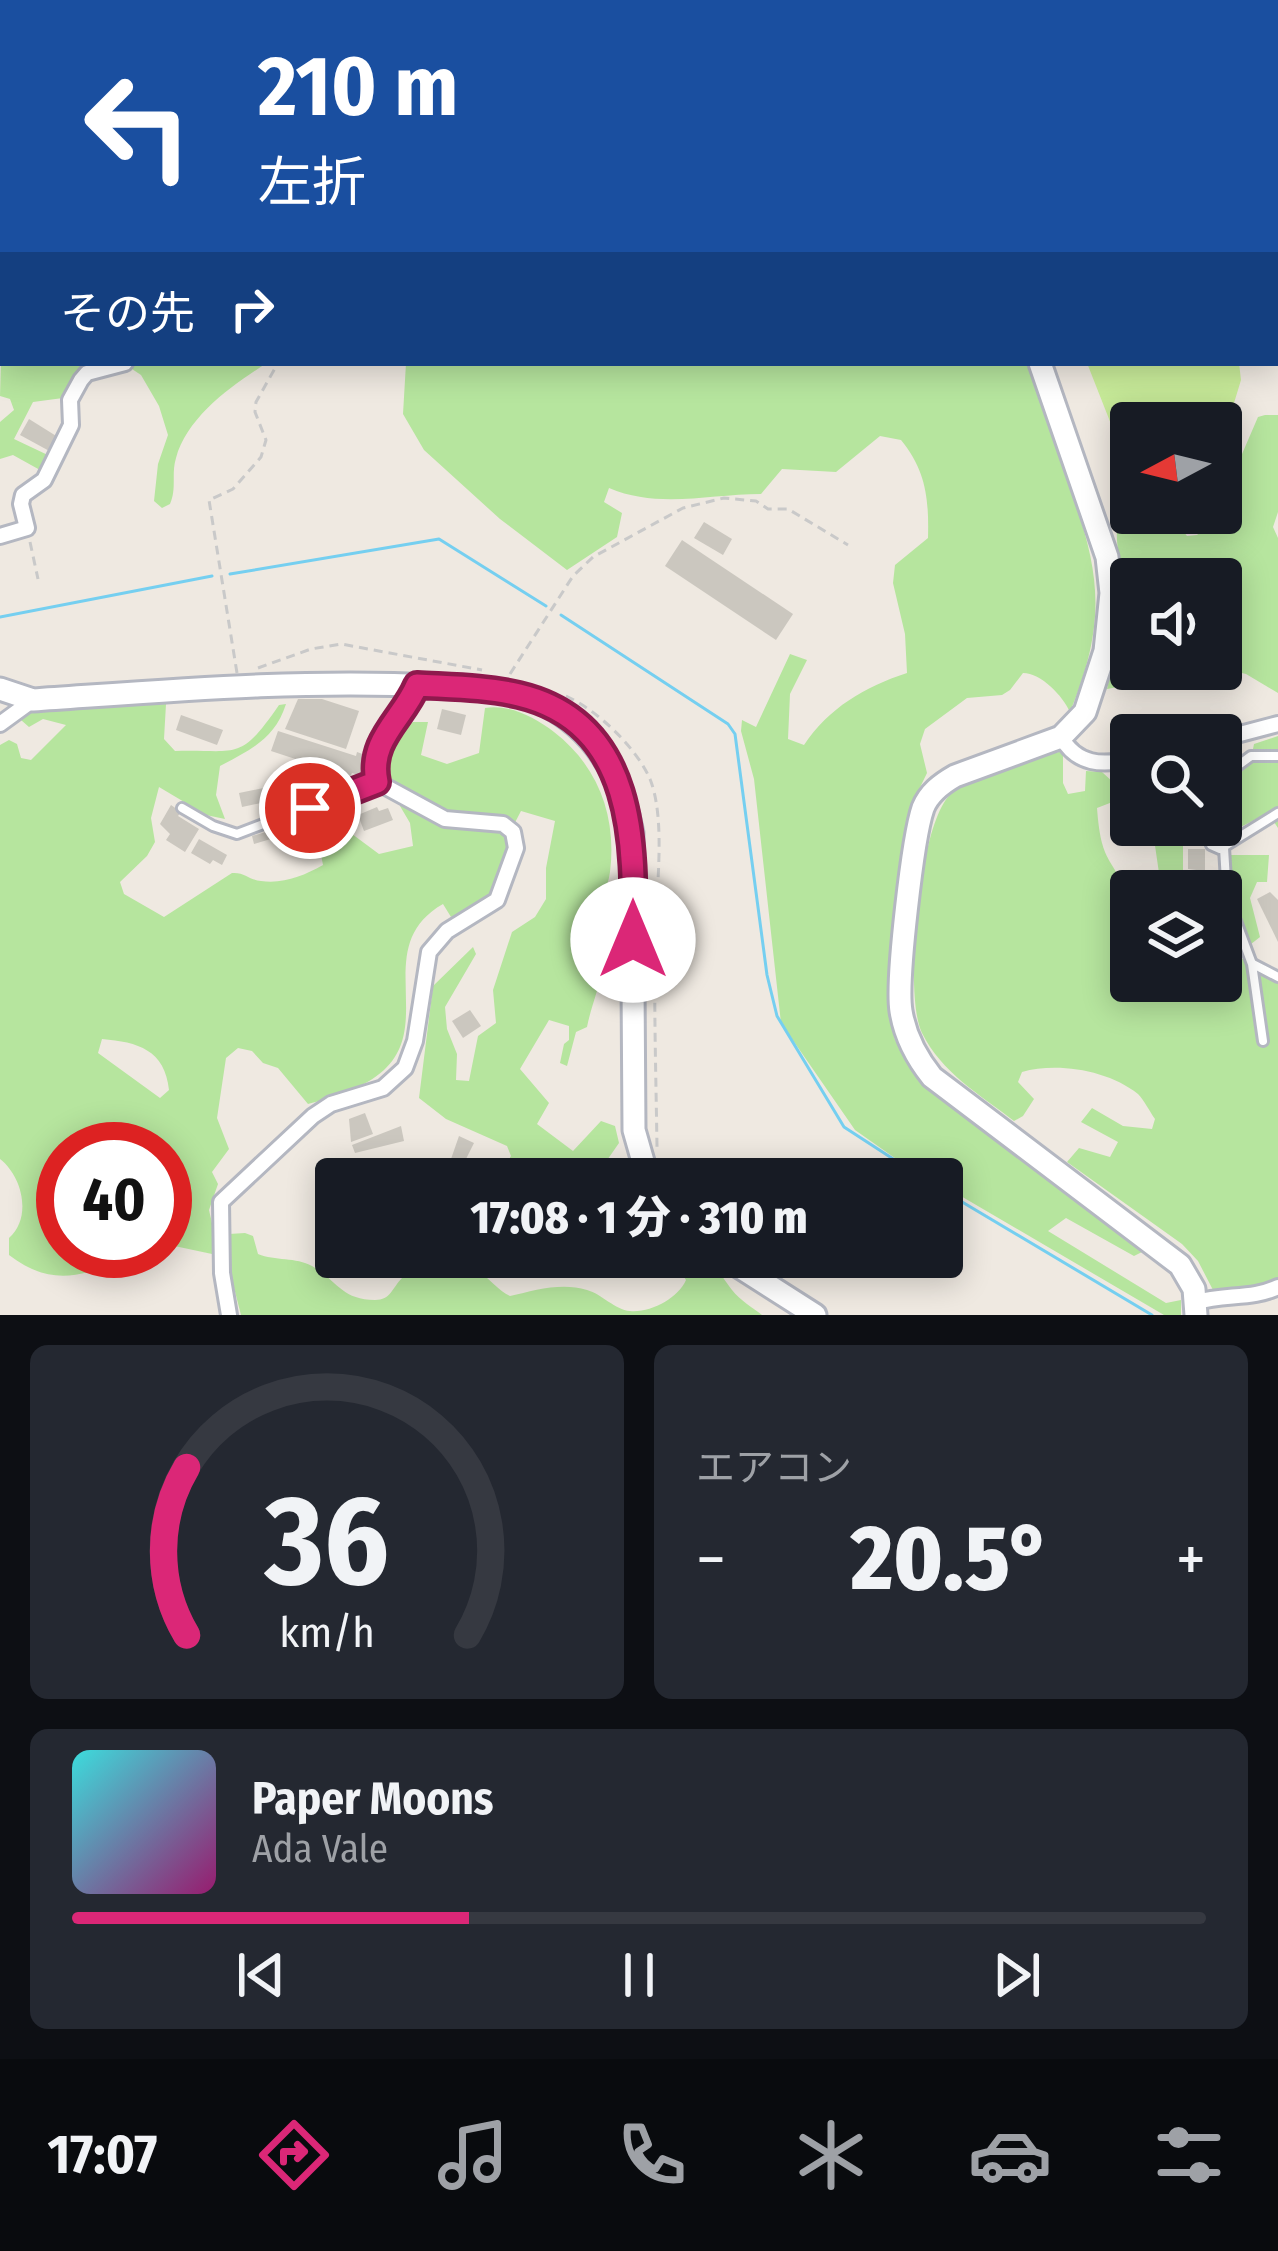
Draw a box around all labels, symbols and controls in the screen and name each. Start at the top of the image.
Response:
text: 210 m [258,36,458,137]
icon: left [60,48,216,204]
text: 左折 [258,151,366,215]
icon: right [219,276,285,342]
text: その先 [60,287,195,341]
north arrow [1110,402,1242,534]
map controls [1110,402,1242,1002]
button: sound [1110,558,1242,690]
button: search [1110,714,1242,846]
pin [259,757,361,859]
icon: arrive [277,775,343,841]
button: layers [1110,870,1242,1002]
position arrow [570,877,696,1003]
speed limit sign: 40 [36,1122,192,1278]
text: 17:08 · 1 分 · 310 m [470,1191,808,1245]
text: エアコン [696,1445,852,1491]
text: 36 [264,1467,389,1617]
text: 20.5° [851,1505,1051,1613]
text: − [696,1520,726,1599]
text: + [1176,1520,1206,1599]
text: km/h [279,1607,375,1658]
text: Paper Moons [252,1772,494,1826]
text: Ada Vale [252,1826,388,1872]
icon: previous [228,1942,294,2008]
icon: pause [606,1942,672,2008]
icon: next [984,1942,1050,2008]
icon: directions [252,2113,336,2197]
icon: music [431,2113,515,2197]
icon: phone [610,2113,694,2197]
icon: climate [789,2113,873,2197]
icon: car [968,2113,1052,2197]
icon: filters [1147,2113,1231,2197]
text: 17:07 [47,2123,157,2187]

